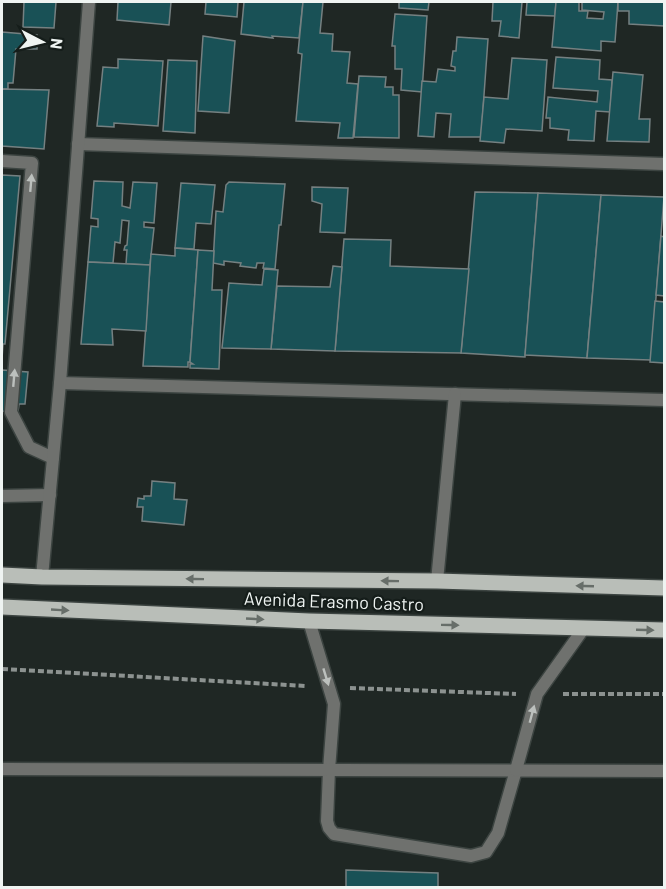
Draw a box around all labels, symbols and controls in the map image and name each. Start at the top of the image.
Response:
north arrow [12,12,72,72]
text: N [47,37,67,50]
one-way arrow [26,174,35,193]
one-way arrow [9,368,19,387]
one-way arrow [186,574,205,584]
one-way arrow [381,576,400,586]
one-way arrow [576,581,595,590]
street label: Avenida Erasmo Castro [244,587,424,615]
one-way arrow [50,605,69,614]
one-way arrow [245,614,264,623]
one-way arrow [440,620,459,630]
one-way arrow [635,625,654,634]
one-way arrow [322,668,331,686]
one-way arrow [528,705,537,723]

